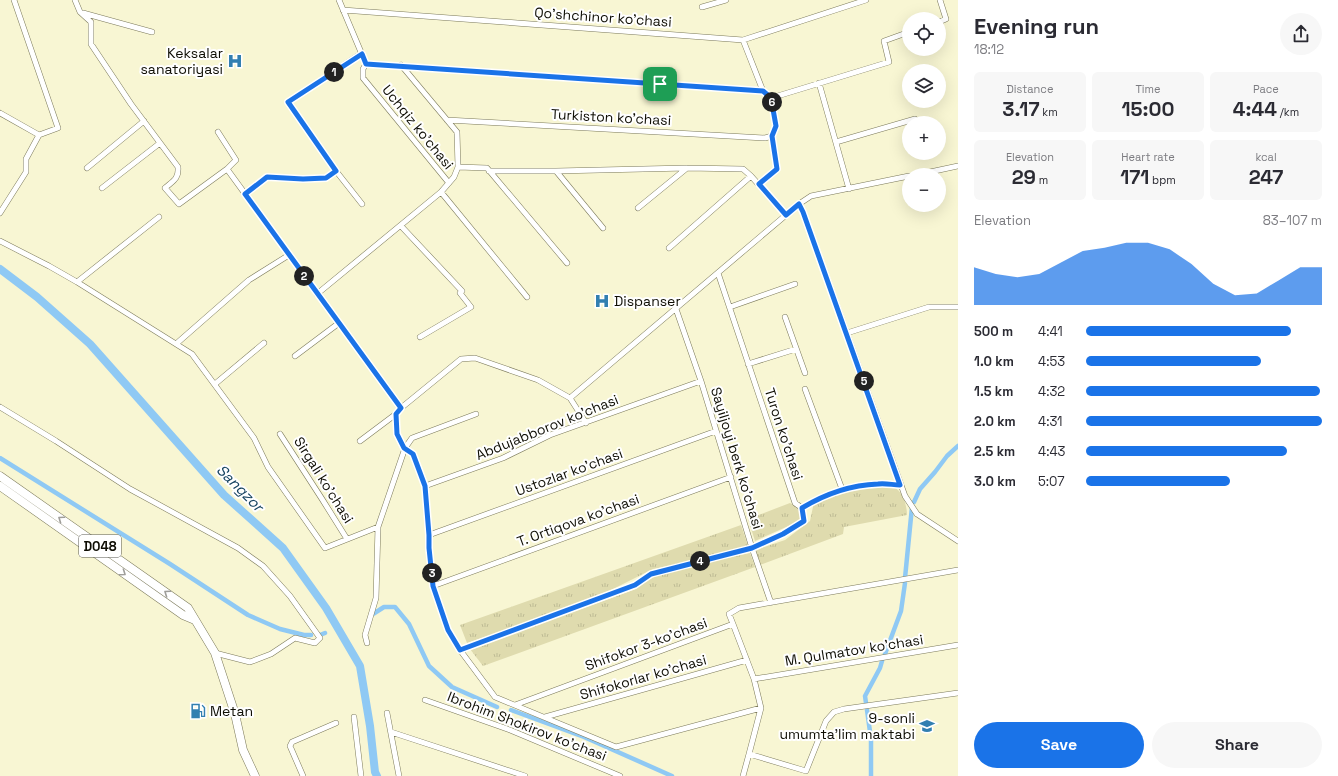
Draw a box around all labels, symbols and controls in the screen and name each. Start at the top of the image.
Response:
street label: Qo'shchinor ko'chasi [534,3,672,31]
map controls [902,12,946,212]
button: locate [902,12,946,56]
text: Evening run [974,12,1099,40]
button: share [1280,13,1322,55]
text: 18:12 [974,41,1004,58]
place label: Keksalar sanatoriyasi [141,44,223,78]
hospital icon: Keksalar sanatoriyasi [226,52,244,70]
pin: 1 [324,62,344,82]
button: layers [902,64,946,108]
text: 1 [332,65,336,79]
pin [643,67,677,101]
icon: arrive [649,73,671,95]
street label: Uchqiz ko'chasi [378,81,458,173]
text: Distance [1007,82,1053,96]
text: Time [1135,82,1161,96]
text: Pace [1253,82,1279,96]
pin: 6 [762,92,782,112]
text: 6 [769,95,775,109]
text: 3.17 [1002,96,1039,122]
text: 15:00 [1122,96,1174,122]
text: 4:44 [1233,96,1277,122]
street label: Turkiston ko'chasi [550,105,672,129]
text: km [1039,105,1058,119]
text: /km [1277,105,1299,119]
button: + [902,116,946,160]
text: Elevation [1006,150,1054,164]
text: Heart rate [1121,150,1175,164]
text: kcal [1255,150,1277,164]
text: 29 [1012,164,1036,190]
text: 171 [1120,164,1149,190]
text: 247 [1249,164,1283,190]
button: − [902,168,946,212]
text: m [1036,173,1048,187]
text: bpm [1149,173,1176,187]
text: Elevation [974,212,1031,229]
text: 83–107 m [1263,212,1322,229]
pin: 2 [294,266,314,286]
text: 2 [301,269,307,283]
hospital icon: Dispanser [593,292,611,310]
place label: Dispanser [614,292,681,310]
text: 500 m [974,323,1013,340]
text: 4:41 [1038,323,1063,340]
text: 1.0 km [974,353,1014,370]
text: 4:53 [1038,353,1065,370]
pin: 5 [854,371,874,391]
text: 5 [861,374,867,388]
text: 1.5 km [974,383,1013,400]
text: 4:32 [1038,383,1065,400]
street label: Sayiljoyi berk ko'chasi [707,385,767,531]
street label: Turon ko'chasi [761,386,807,482]
street label: Abdujabborov ko'chasi [473,390,621,464]
text: 2.0 km [974,413,1016,430]
text: 4:31 [1038,413,1063,430]
street label: Sirgali ko'chasi [290,433,358,527]
text: 2.5 km [974,443,1015,460]
text: 4:43 [1038,443,1065,460]
street label: Ustozlar ko'chasi [513,444,625,500]
water label: Sangzor [213,460,269,516]
text: 3.0 km [974,473,1016,490]
text: 5:07 [1038,473,1065,490]
street label: T. Ortiqova ko'chasi [514,490,642,550]
one-way arrow [58,516,65,524]
road number: D048 [79,535,121,557]
pin: 4 [690,551,710,571]
text: 4 [697,554,704,568]
pin: 3 [422,563,442,583]
text: 3 [429,566,435,580]
one-way arrow [119,568,126,576]
one-way arrow [165,591,172,598]
street label: Shifokor 3-ko'chasi [582,614,710,674]
street label: M. Qulmatov ko'chasi [784,630,924,670]
street label: Shifokorlar ko'chasi [578,650,708,704]
street label: Ibrohim Shokirov ko'chasi [445,687,609,765]
fuel station icon: Metan [189,702,207,720]
place label: Metan [210,702,253,720]
place label: 9-sonli umumta'lim maktabi [779,709,915,743]
school or university icon: 9-sonli umumta'lim maktabi [918,717,936,735]
button: Save [974,722,1144,768]
button: Share [1152,722,1322,768]

